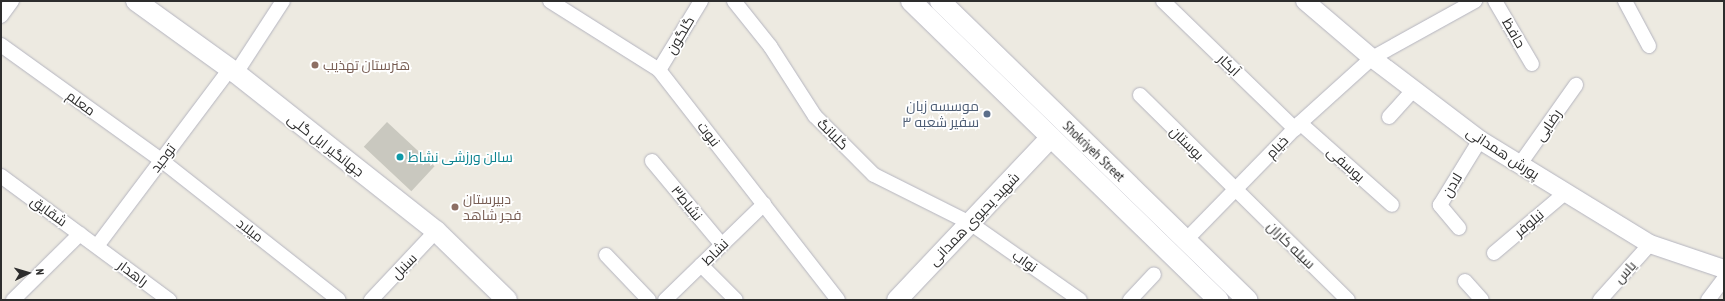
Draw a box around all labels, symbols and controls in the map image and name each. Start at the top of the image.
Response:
street label: گلگون [662,13,698,57]
street label: حافظ [1499,15,1529,51]
street label: آبکار [1214,50,1244,80]
place label: هنرستان تهذیب [323,57,410,73]
marker: هنرستان تهذیب [310,60,320,70]
street label: معلم [63,87,99,119]
place label: موسسه زبان سفیر شعبه ۳ [902,98,979,130]
street label: رضایی [1531,106,1565,144]
marker: موسسه زبان سفیر شعبه ۳ [982,109,992,119]
street label: جهانگیر ایل گلی [284,110,368,180]
street label: گلبانگ [814,115,852,153]
street label: Shokriyeh Street [1060,117,1128,185]
street label: نبوت [694,118,724,150]
street label: بوستان [1167,123,1207,163]
street label: پورش همدانی [1463,123,1543,183]
street label: خیام [1262,132,1292,162]
street label: توحید [147,140,179,176]
street label: یوسفی [1324,143,1368,185]
place label: سالن ورزشی نشاط [408,149,513,165]
marker: سالن ورزشی نشاط [395,152,405,162]
street label: شهید یحیوی همدانی [925,169,1023,269]
street label: لادن [1438,170,1466,200]
street label: نشاط۳ [668,182,706,224]
place label: دبیرستان فجر شاهد [463,191,521,224]
street label: شقایق [28,192,70,230]
marker: دبیرستان فجر شاهد [450,202,460,212]
street label: نیلوفر [1511,206,1547,240]
street label: میلاد [233,214,267,246]
street label: سیله کاران [1263,218,1319,272]
street label: نشاط [698,235,732,269]
street label: نواب [1009,246,1041,276]
street label: سنبل [388,250,420,282]
north arrow [8,253,48,293]
street label: راهدار [114,256,152,290]
street label: یاس [1610,257,1640,287]
text: N [33,268,47,276]

